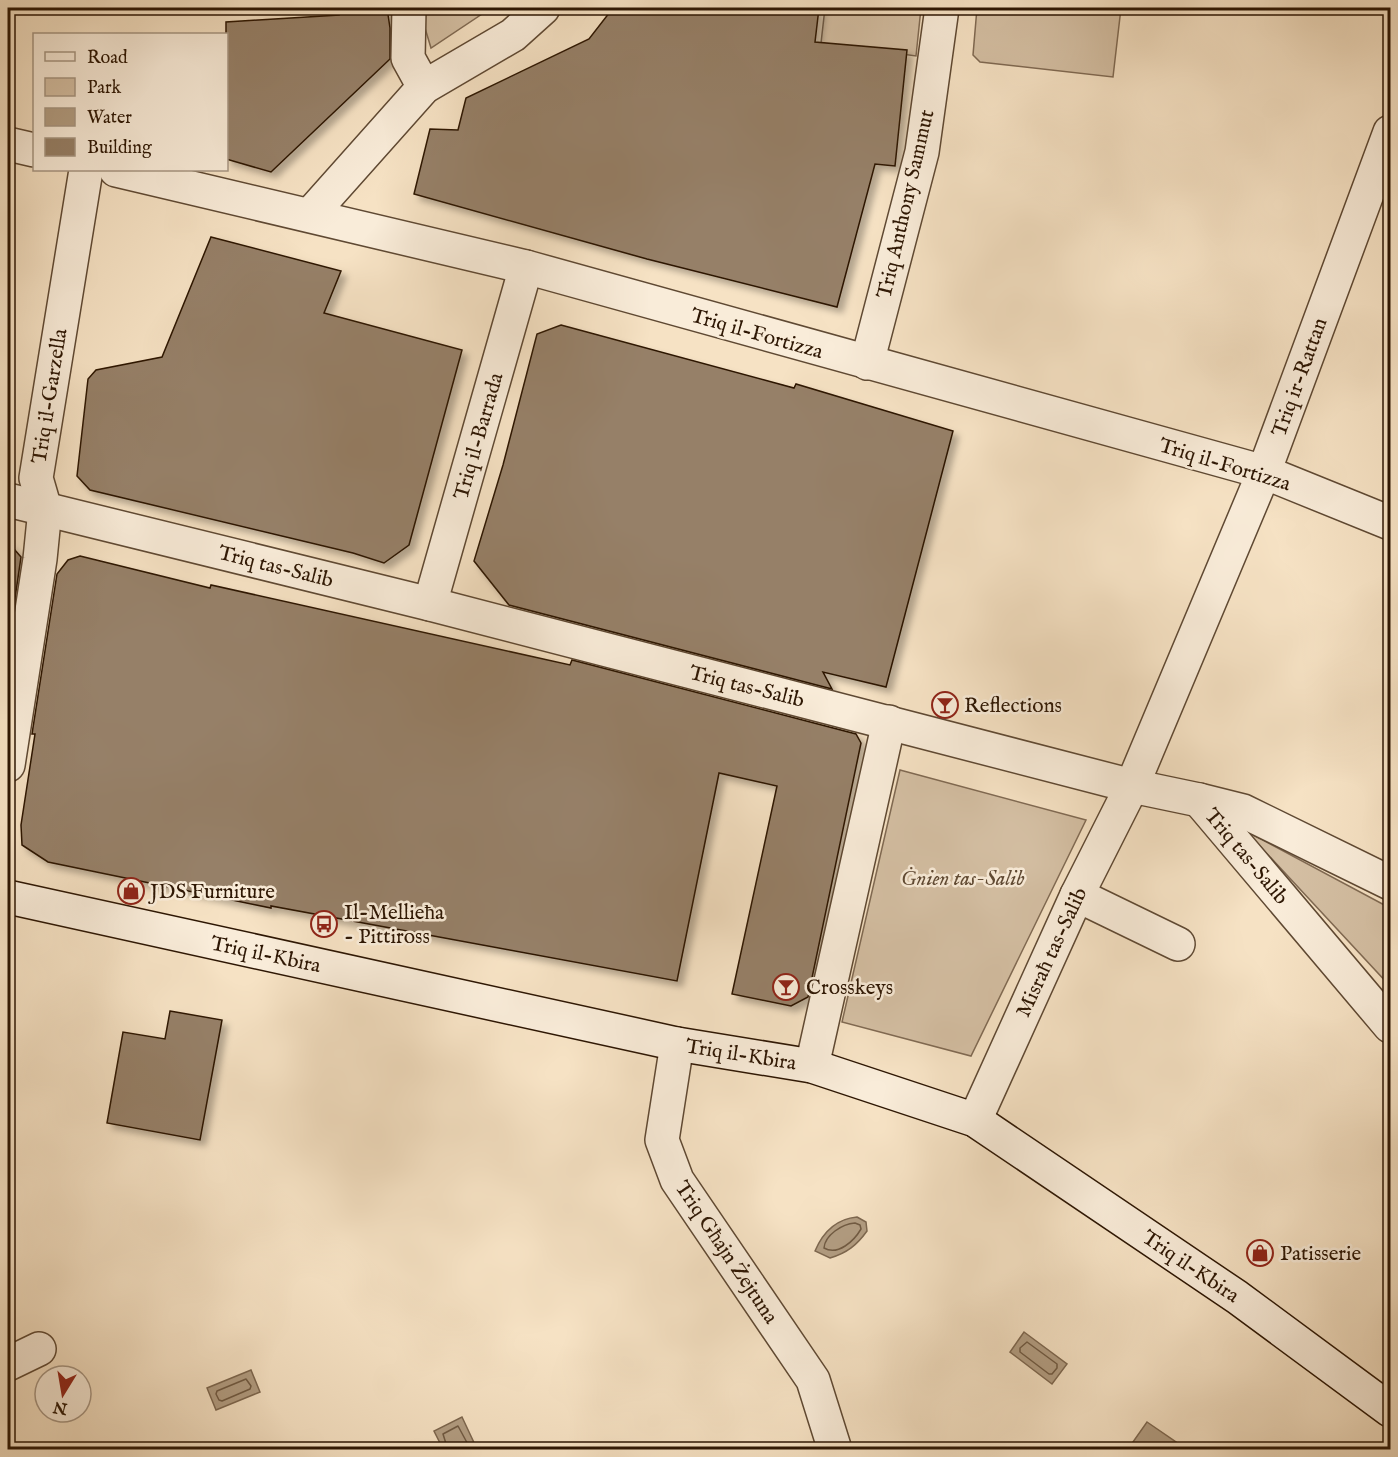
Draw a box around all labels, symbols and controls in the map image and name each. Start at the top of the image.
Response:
legend [33,33,228,171]
text: Road [87,47,128,70]
text: Park [87,77,122,100]
text: Water [87,107,132,130]
street label: Triq Anthony Sammut [872,107,941,301]
text: Building [87,137,152,160]
street label: Triq il-Fortizza [687,303,827,366]
street label: Triq ir-Rattan [1266,314,1334,441]
street label: Triq il-Garzella [26,326,75,466]
street label: Triq il-Barrada [448,369,511,503]
street label: Triq il-Fortizza [1155,433,1295,499]
street label: Triq tas-Salib [215,540,336,595]
street label: Triq tas-Salib [686,660,807,715]
bar icon: Reflections [930,690,960,720]
place label: Reflections [964,693,1062,720]
street label: Triq tas-Salib [1198,803,1294,911]
park label: Ġnien tas-Salib [901,866,1025,893]
shop icon: JDS Furniture [116,876,146,906]
place label: JDS Furniture [148,879,275,906]
street label: Misraħ tas-Salib [1010,883,1094,1022]
place label: Il-Mellieħa - Pittiross [344,900,445,951]
bus stop icon: Il-Mellieħa - Pittiross [309,909,339,939]
street label: Triq il-Kbira [208,931,324,980]
bar icon: Crosskeys [771,972,801,1002]
place label: Crosskeys [806,975,893,1002]
street label: Triq il-Kbira [683,1033,799,1078]
street label: Triq Għajn Żejtuna [668,1176,784,1330]
street label: Triq il-Kbira [1136,1225,1245,1310]
shop icon: Patisserie [1245,1238,1275,1268]
place label: Patisserie [1280,1241,1362,1268]
north arrow [33,1364,93,1424]
text: N [52,1396,70,1418]

